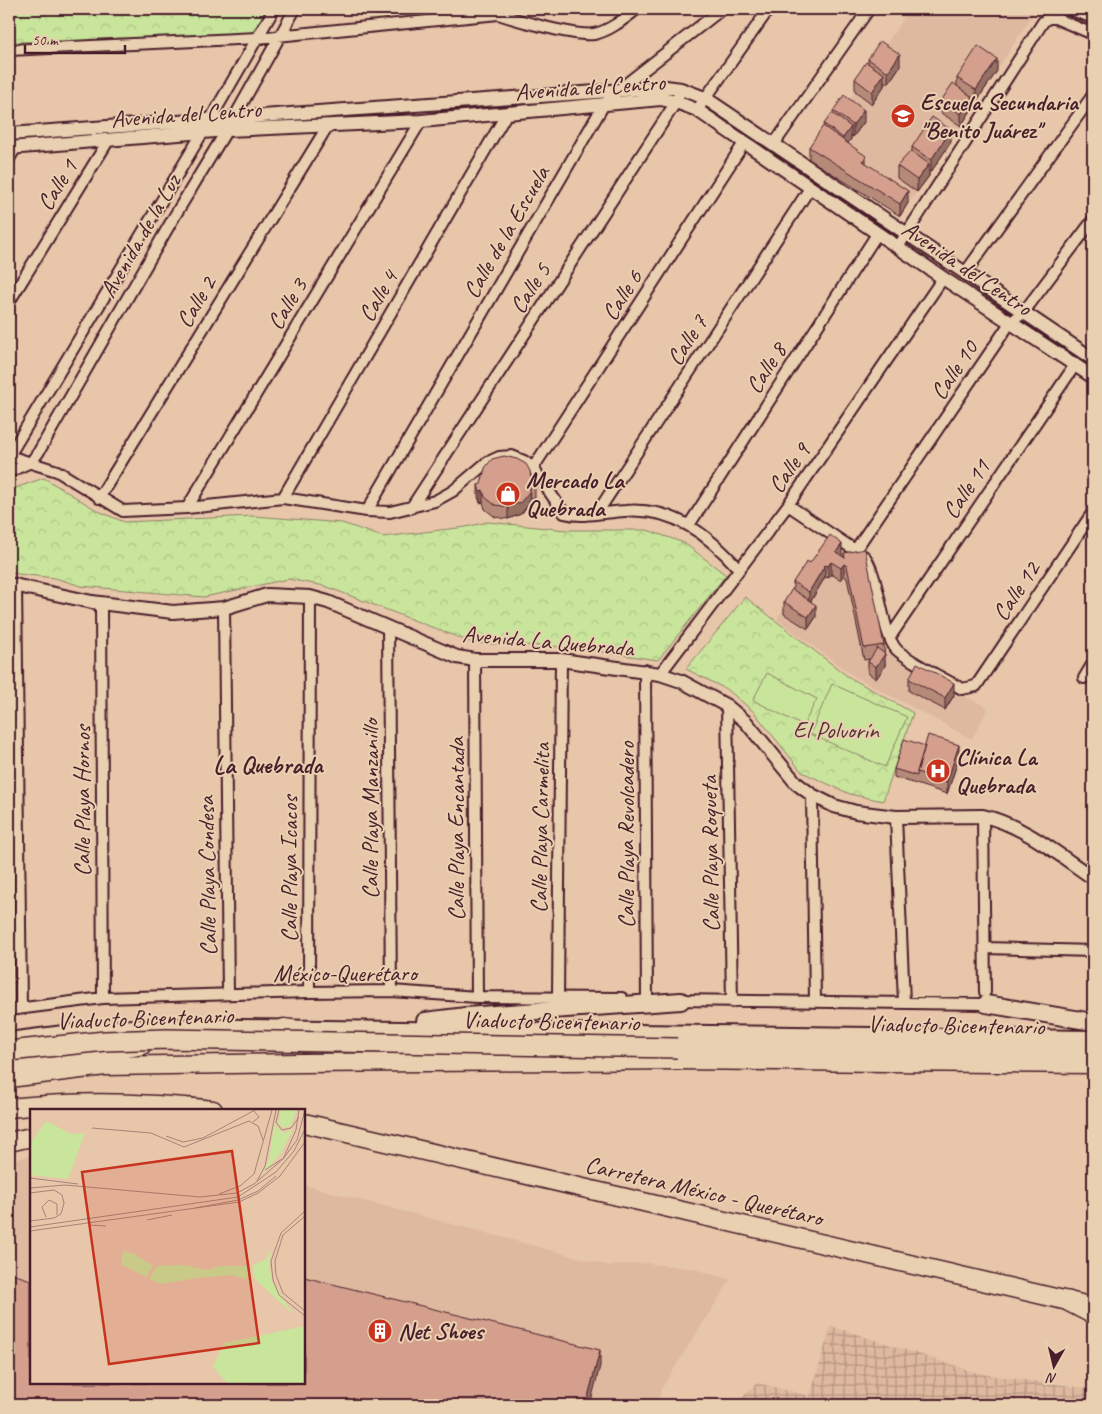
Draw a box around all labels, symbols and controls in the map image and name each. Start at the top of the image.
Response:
scale bar [25,22,125,54]
text: 50 m [32,31,59,50]
street label: Avenida del Centro [514,67,667,107]
place label: Escuela Secundaria "Benito Juárez" [920,87,1080,145]
street label: Avenida del Centro [110,94,263,134]
school or university icon: Escuela Secundaria "Benito Juárez" [890,103,916,129]
street label: Calle 1 [30,153,85,216]
street label: Calle de la Escuela [456,159,557,304]
street label: Avenida de la Luz [93,168,188,303]
street label: Avenida del Centro [896,214,1039,323]
street label: Calle 5 [503,256,558,319]
street label: Calle 4 [351,263,406,327]
street label: Calle 6 [595,263,650,326]
street label: Calle 2 [169,269,224,333]
street label: Calle 3 [260,271,315,335]
street label: Calle 7 [660,308,715,371]
street label: Calle 10 [923,333,986,405]
street label: Calle 8 [739,335,795,399]
street label: Calle 9 [761,435,818,499]
street label: Calle 11 [935,453,997,524]
place label: Mercado La Quebrada [526,465,626,523]
shop icon: Mercado La Quebrada [495,481,521,507]
street label: Calle 12 [985,554,1048,626]
street label: Avenida La Quebrada [461,619,636,664]
park label: El Polvorín [793,715,880,745]
street label: Calle Playa Manzanillo [355,716,385,899]
street label: Calle Playa Hornos [67,723,97,877]
street label: Calle Playa Encantada [441,736,471,921]
street label: Calle Playa Revolcadero [611,740,641,928]
street label: Calle Playa Carmelita [524,741,557,913]
place label: Clínica La Quebrada [956,742,1039,800]
district label: La Quebrada [213,749,324,781]
hospital icon: Clínica La Quebrada [925,758,951,784]
street label: Calle Playa Roqueta [694,774,726,932]
street label: Calle Playa Icacos [274,793,304,942]
street label: Calle Playa Condesa [191,794,223,956]
street label: México-Querétaro [273,958,419,988]
street label: Viaducto Bicentenario [56,1000,235,1036]
street label: Viaducto Bicentenario [462,1004,641,1038]
street label: Viaducto Bicentenario [867,1008,1046,1042]
inset map [30,1109,305,1384]
street label: Carretera México - Querétaro [582,1149,828,1233]
place label: Net Shoes [398,1316,486,1346]
building icon: Net Shoes [367,1318,393,1344]
north arrow [1030,1342,1080,1392]
text: N [1044,1369,1058,1387]

